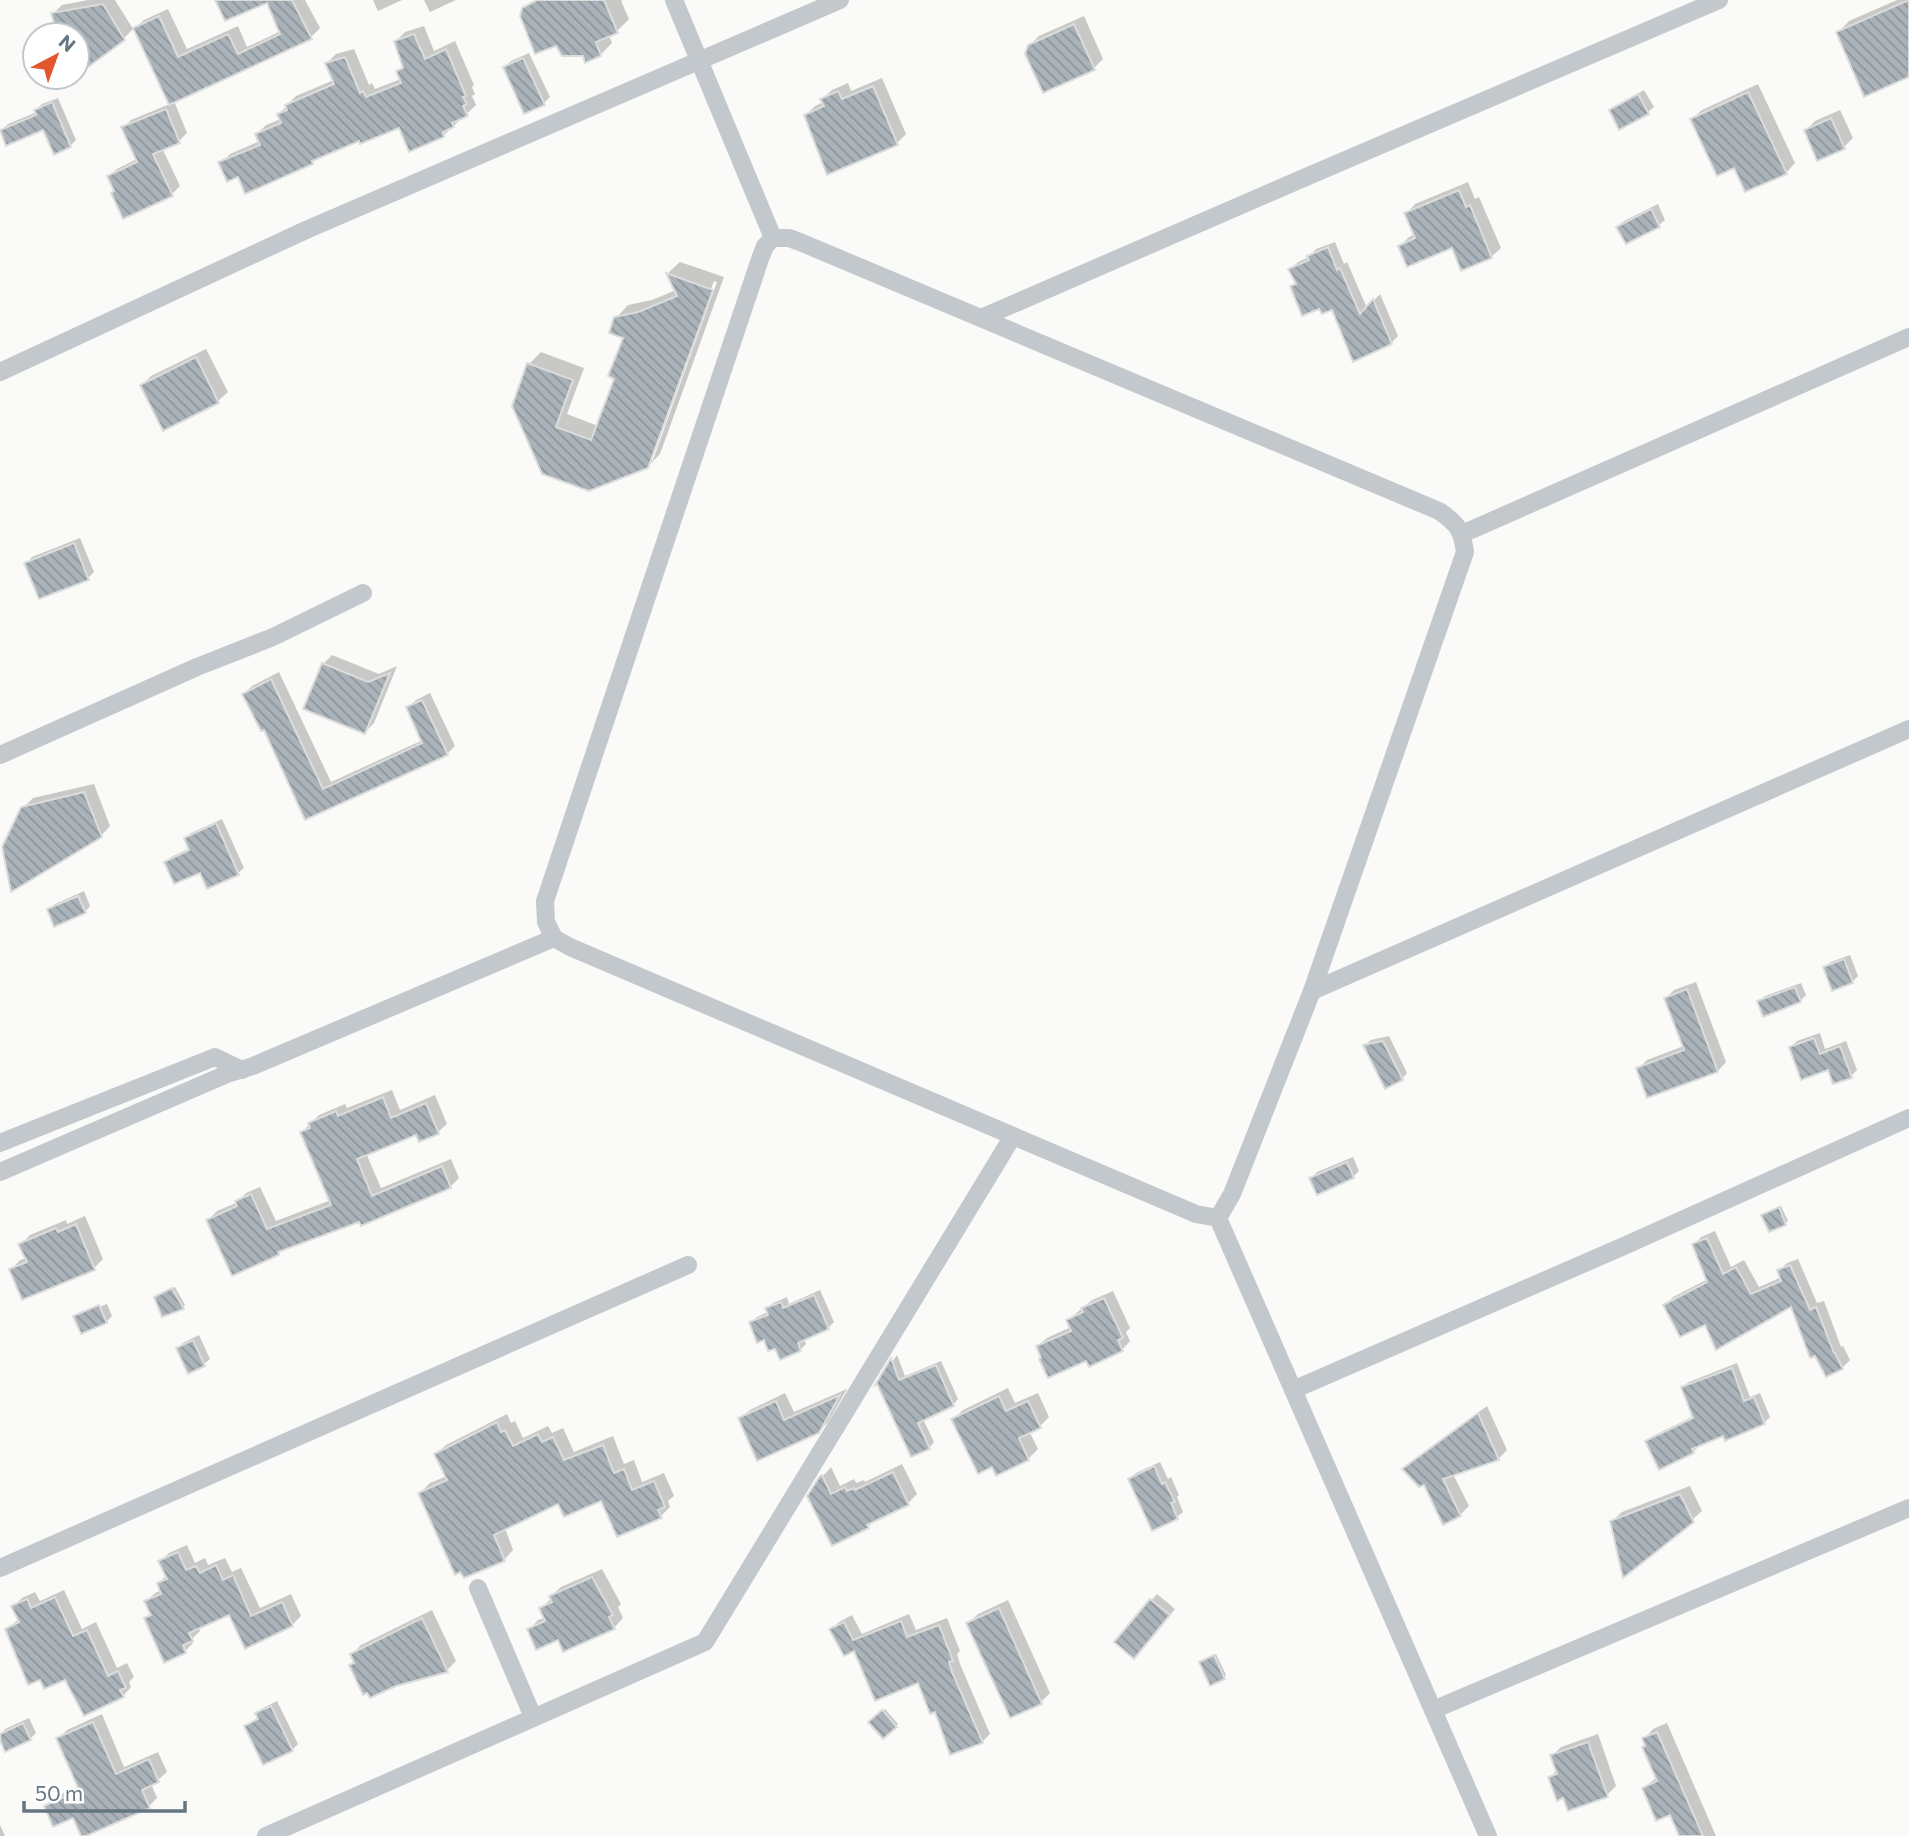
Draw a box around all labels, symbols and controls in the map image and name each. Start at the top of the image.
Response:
north arrow [21,21,91,91]
text: N [55,29,80,56]
scale bar [24,1770,186,1814]
text: 50 m [35,1780,83,1805]

